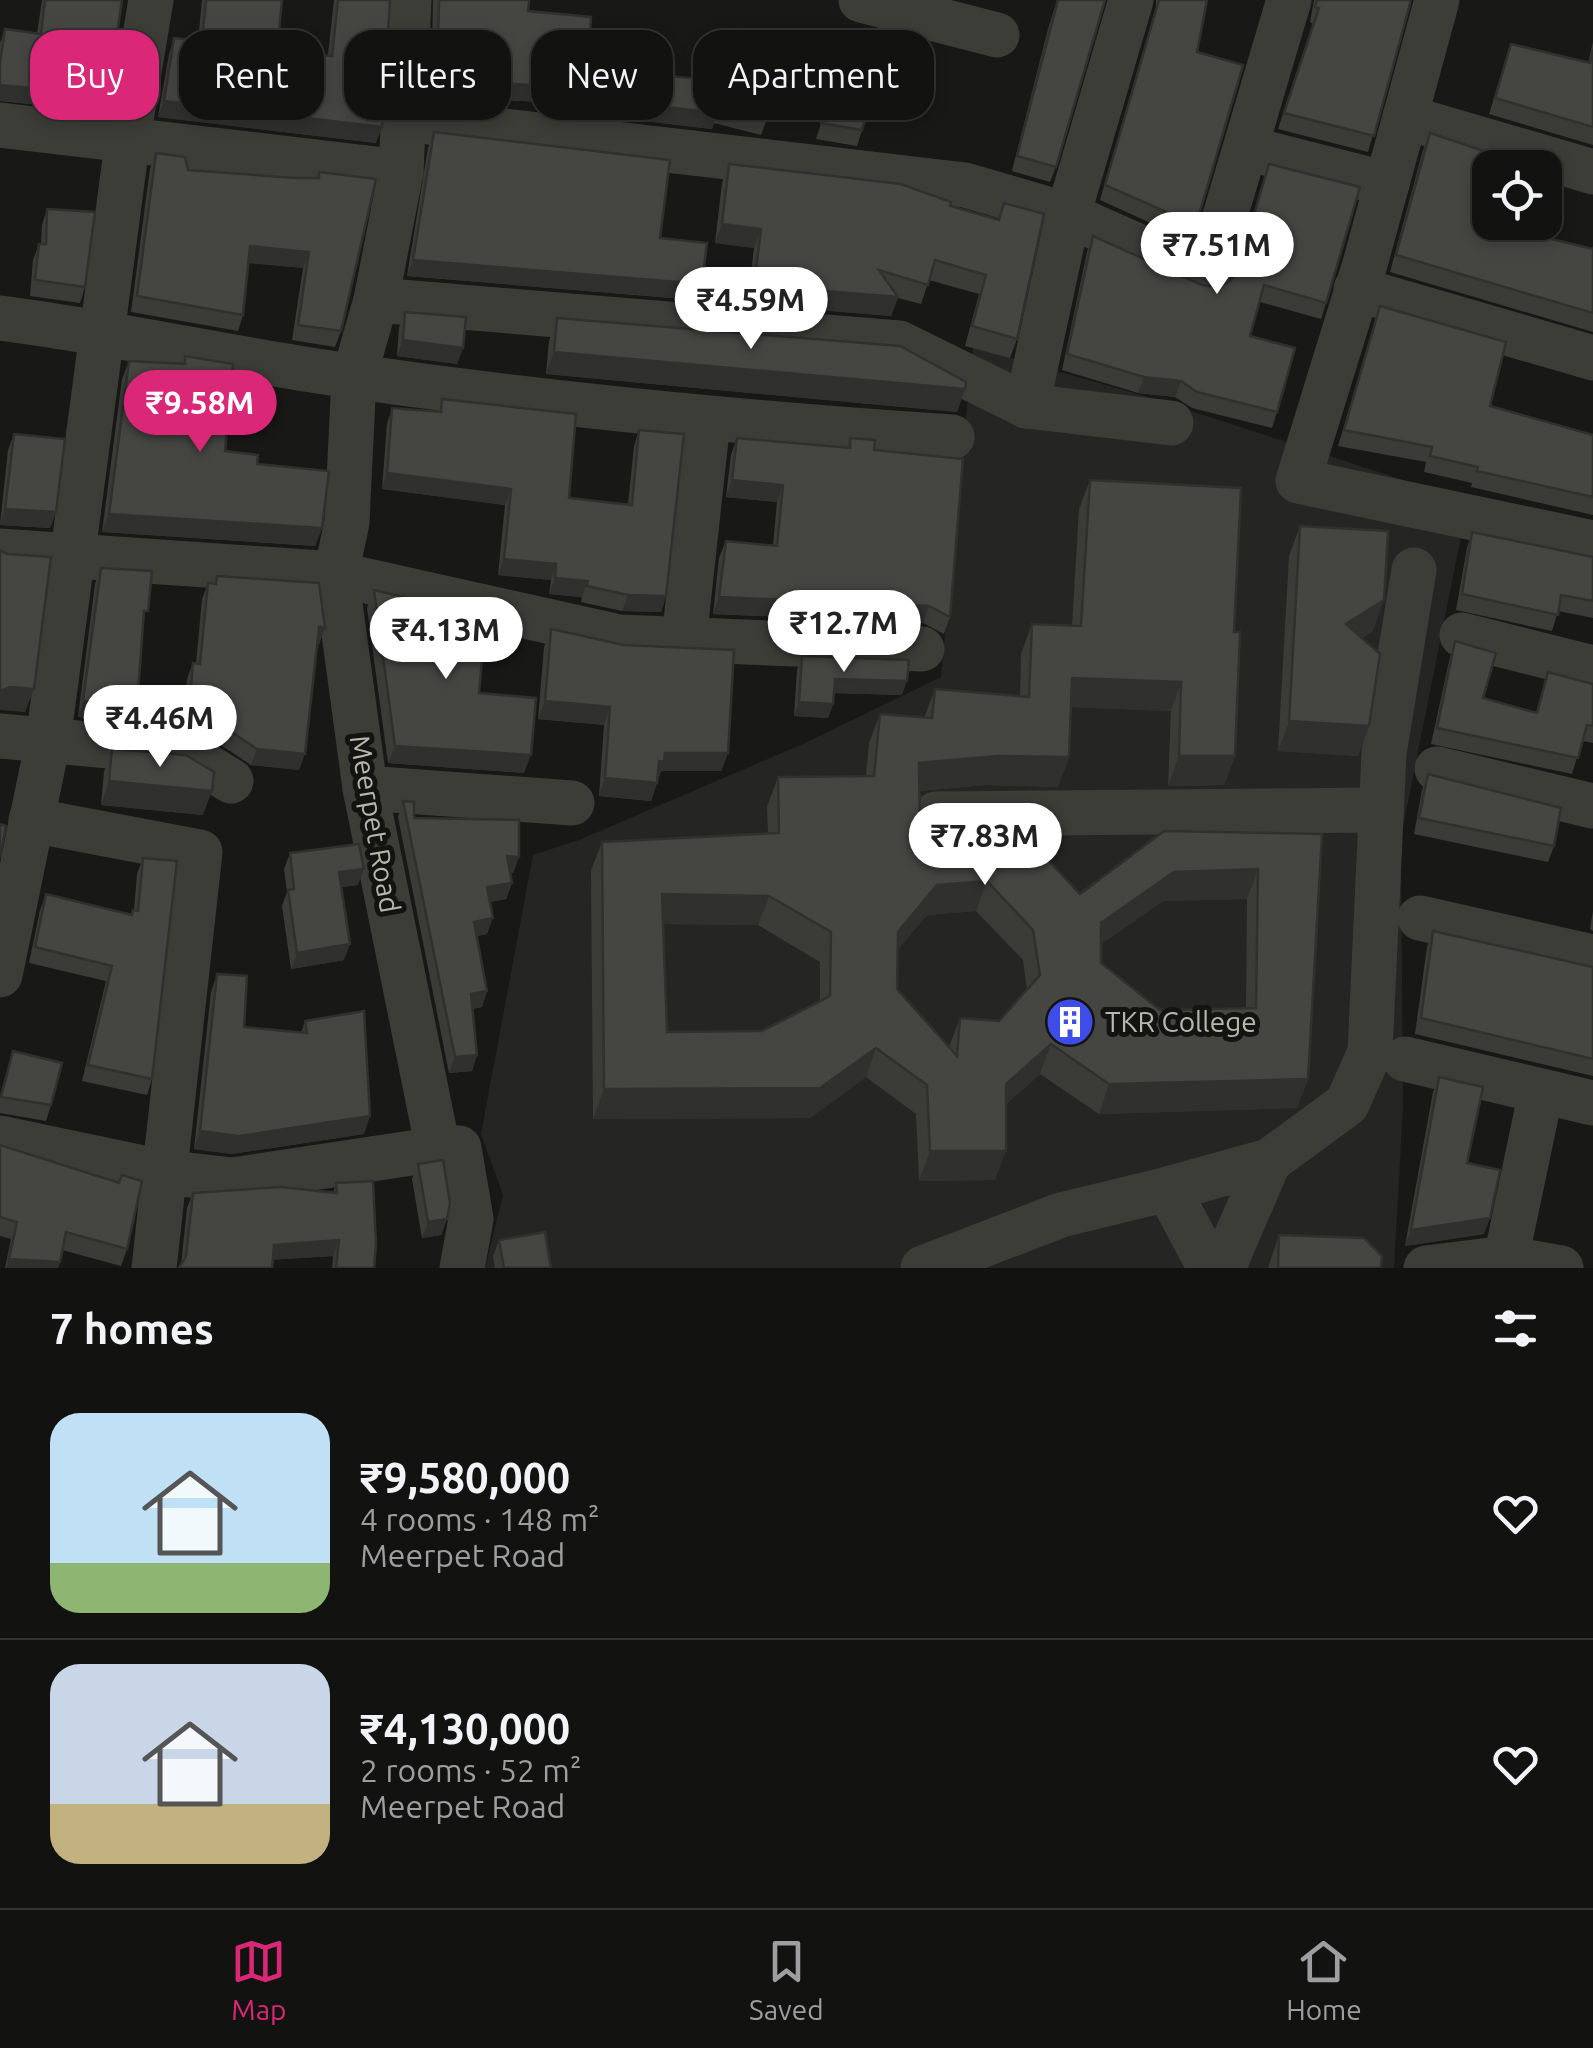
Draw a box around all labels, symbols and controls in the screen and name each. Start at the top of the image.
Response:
chip: Buy [30,30,159,120]
chip: Rent [179,30,324,120]
chip: Filters [344,30,511,120]
chip: New [531,30,673,120]
chip: Apartment [693,30,934,120]
map controls [1472,150,1562,240]
button: locate [1472,150,1562,240]
pin: ₹7.51M [1136,212,1298,297]
text: ₹7.51M [1163,226,1271,262]
pin: ₹4.59M [670,267,832,352]
text: ₹4.59M [697,281,805,317]
pin: ₹9.58M [119,370,281,455]
text: ₹9.58M [146,384,254,420]
pin: ₹12.7M [763,590,925,675]
pin: ₹4.13M [365,597,527,682]
text: ₹12.7M [790,604,898,640]
text: ₹4.13M [392,611,500,647]
pin: ₹4.46M [79,685,241,770]
text: ₹4.46M [106,699,214,735]
street label: Meerpet Road [345,733,406,915]
pin: ₹7.83M [904,803,1066,888]
text: ₹7.83M [931,817,1039,853]
building icon: TKR College [1044,996,1096,1048]
place label: TKR College [1105,1006,1257,1037]
icon: filters [1488,1301,1543,1356]
text: 7 homes [50,1305,214,1352]
icon: home [130,1453,250,1573]
text: ₹9,580,000 [360,1454,570,1501]
icon: heart [1488,1486,1543,1541]
text: 4 rooms · 148 m² [360,1501,600,1537]
text: Meerpet Road [360,1537,565,1573]
icon: home [130,1704,250,1824]
text: ₹4,130,000 [360,1705,570,1752]
icon: heart [1488,1737,1543,1792]
text: 2 rooms · 52 m² [360,1752,581,1788]
text: Meerpet Road [360,1788,565,1824]
tab: Map [231,1934,286,2025]
tab: Saved [749,1934,824,2025]
tab: Home [1286,1934,1362,2025]

